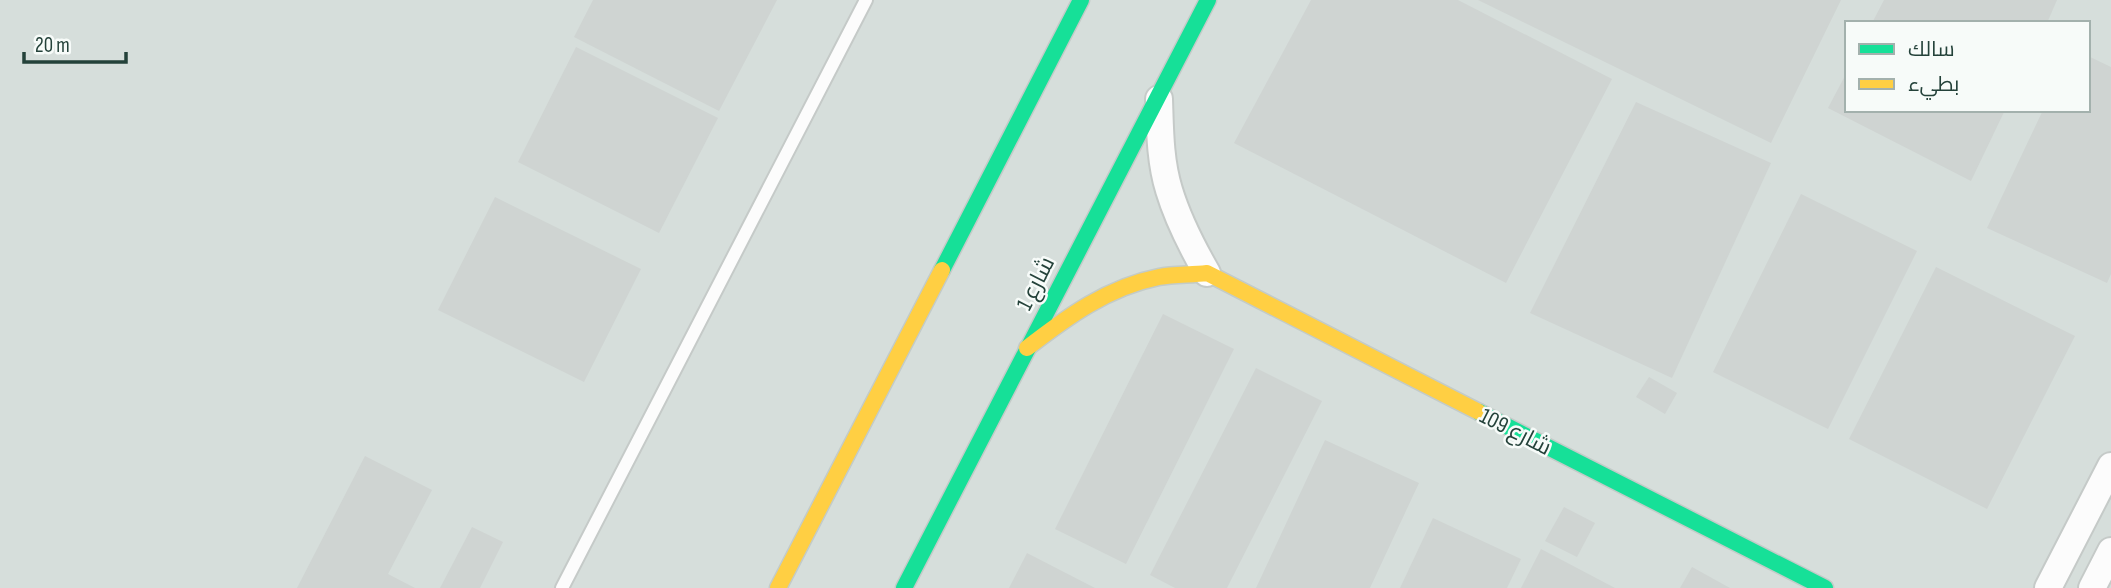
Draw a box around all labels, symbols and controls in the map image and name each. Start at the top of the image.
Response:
scale bar [24,21,126,65]
legend [1845,21,2090,112]
text: 20 m [35,33,70,58]
text: سالك [1908,37,1955,62]
text: بطيء [1908,72,1959,100]
street label: شارع 1 [1011,252,1062,315]
street label: شارع 109 [1475,402,1556,463]

